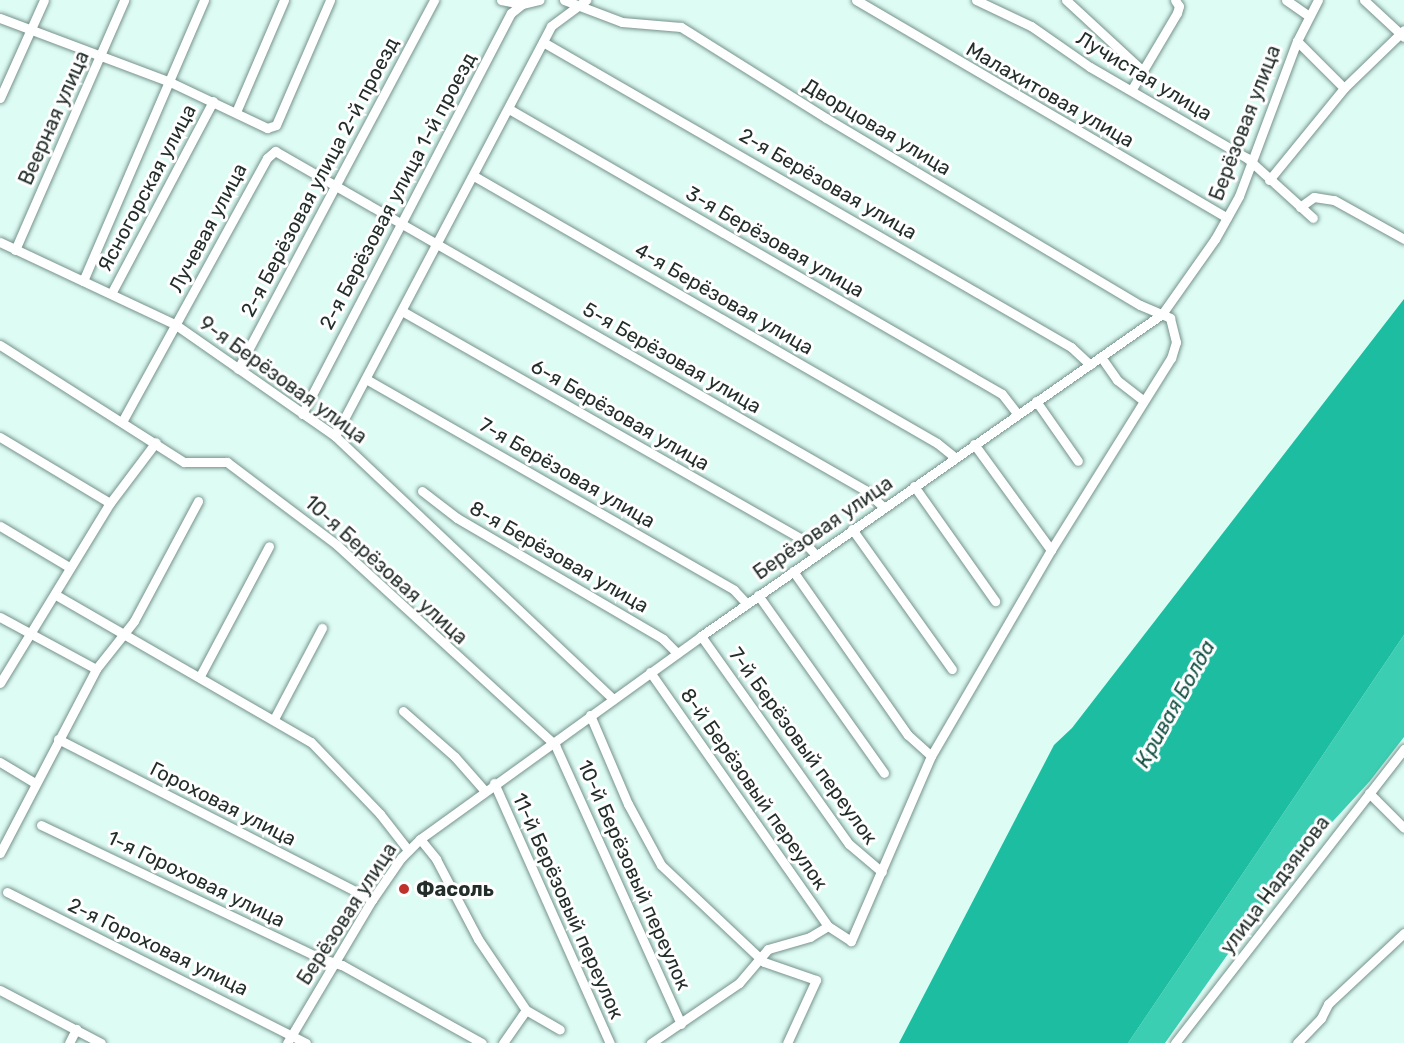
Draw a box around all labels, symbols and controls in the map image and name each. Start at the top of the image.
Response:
street label: Лучистая улица [1072,26,1216,126]
street label: 2-я Берёзовая улица 2-й проезд [236,33,404,321]
street label: Малахитовая улица [962,37,1138,153]
street label: Берёзовая улица [1204,42,1286,204]
street label: Веерная улица [14,47,94,189]
street label: 2-я Берёзовая улица 1-й проезд [315,48,481,334]
street label: Дворцовая улица [799,73,955,181]
street label: Ясногорская улица [93,100,201,276]
street label: 2-я Берёзовая улица [735,123,921,245]
street label: Лучевая улица [164,159,252,297]
street label: 3-я Берёзовая улица [682,181,868,303]
street label: 4-я Берёзовая улица [630,238,818,360]
street label: 5-я Берёзовая улица [579,297,765,419]
street label: 9-я Берёзовая улица [194,311,372,449]
street label: 6-я Берёзовая улица [527,354,713,476]
street label: 7-я Берёзовая улица [475,413,659,533]
street label: Берёзовая улица [749,471,897,585]
street label: 10-я Берёзовая улица [300,490,472,650]
street label: 8-я Берёзовая улица [465,496,653,618]
water label: Кривая Болда [1130,636,1220,772]
street label: 7-й Берёзовый переулок [723,643,883,849]
street label: 8-й Берёзовый переулок [675,684,833,894]
street label: 10-й Берёзовый переулок [572,756,696,994]
street label: Гороховая улица [146,757,300,851]
street label: 11-й Берёзовый переулок [507,789,629,1023]
street label: улица Надзянова [1215,811,1335,959]
street label: 1-я Гороховая улица [103,826,289,932]
street label: Берёзовая улица [292,839,402,989]
place label: Фасоль [416,877,494,901]
marker: Фасоль [397,882,411,896]
street label: 2-я Гороховая улица [64,893,252,1001]

